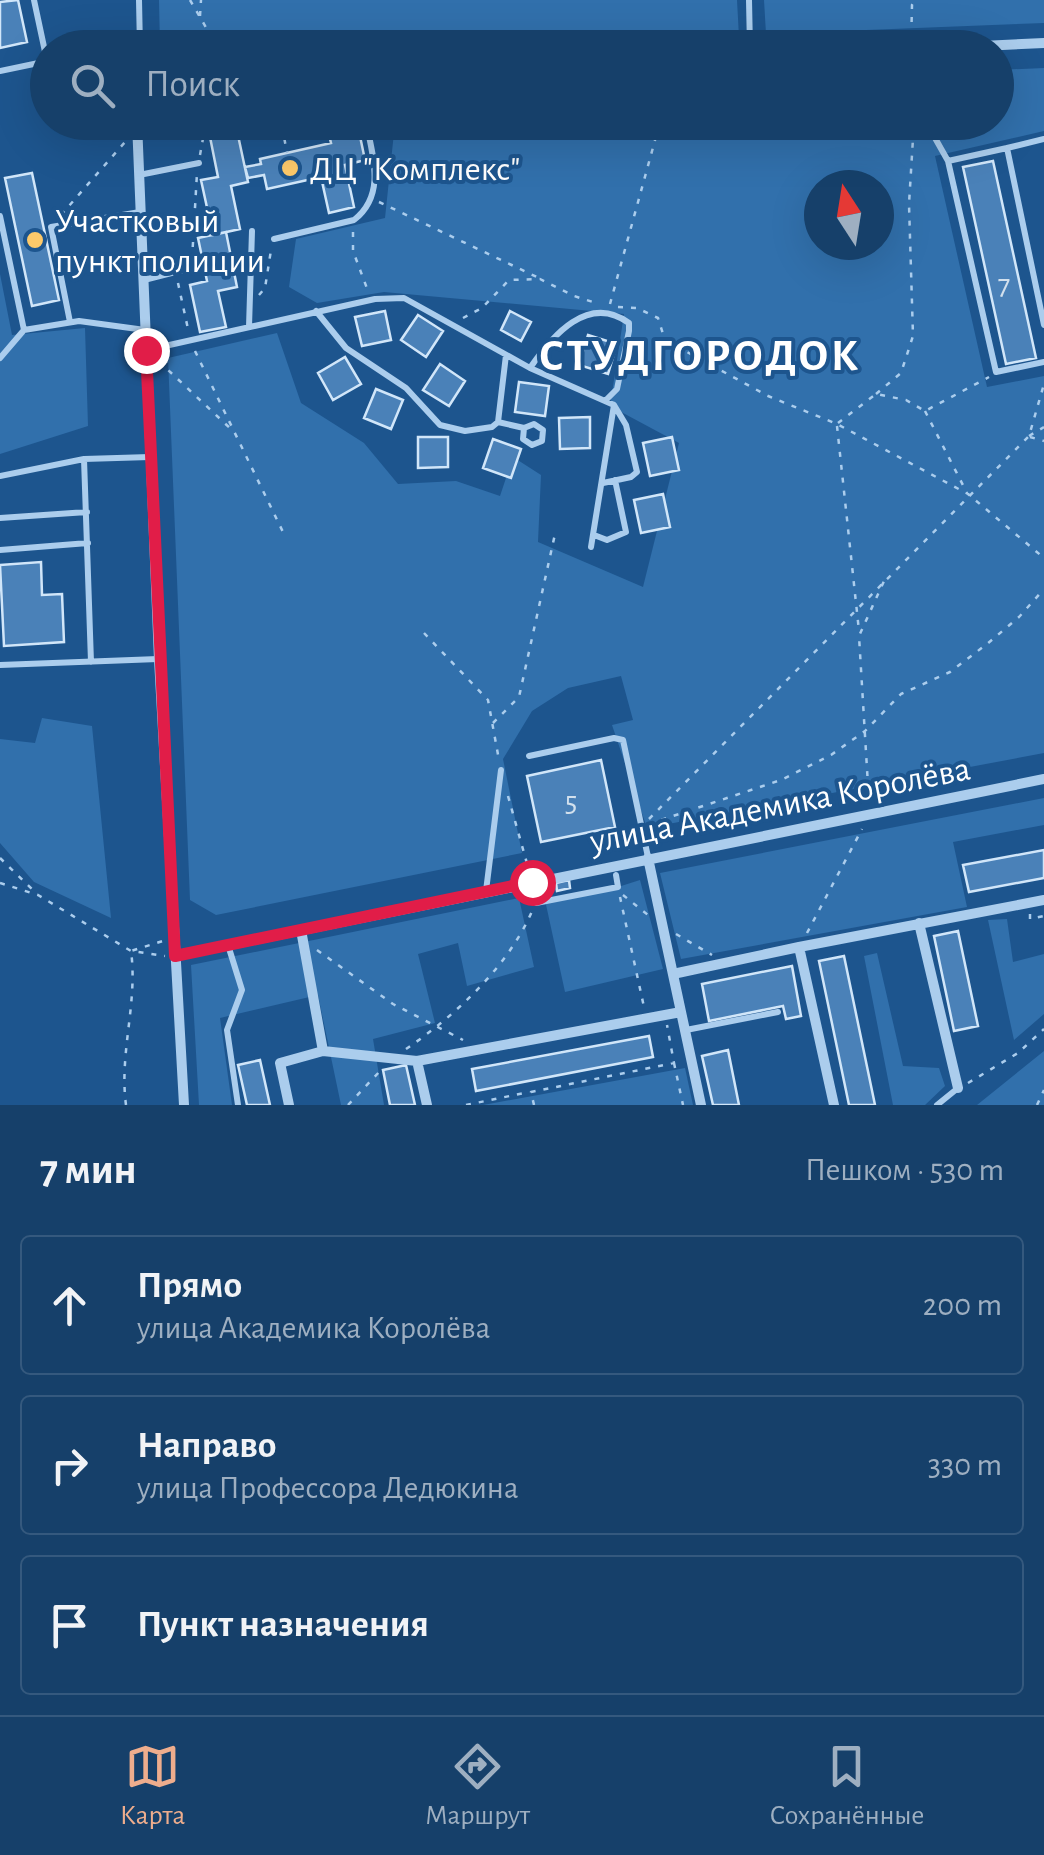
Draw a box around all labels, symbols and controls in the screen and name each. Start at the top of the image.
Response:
search box [30,30,1014,140]
icon: search [65,58,120,113]
text: Поиск [145,66,240,104]
place label: ДЦ "Комплекс" [310,152,520,187]
marker: ДЦ "Комплекс" [279,157,301,179]
north arrow [804,170,894,260]
place label: Участковый пункт полиции [55,204,265,279]
marker: Участковый пункт полиции [24,229,46,251]
house number: 7 [998,270,1010,300]
route end [124,328,170,374]
district label: СТУДГОРОДОК [539,334,861,379]
street label: улица Академика Королёва [586,751,973,860]
house number: 5 [565,787,577,817]
route start [510,860,556,906]
text: 7 мин [40,1149,137,1191]
text: Пешком · 530 m [805,1154,1004,1186]
text: Прямо [137,1267,242,1305]
icon: ahead [42,1278,97,1333]
text: 200 m [923,1289,1002,1321]
text: улица Академика Королёва [137,1312,490,1344]
text: Направо [137,1427,276,1465]
icon: right [42,1438,97,1493]
text: 330 m [928,1449,1002,1481]
text: улица Профессора Дедюкина [137,1472,519,1504]
icon: arrive [42,1598,97,1653]
text: Пункт назначения [137,1606,429,1644]
tab: Карта [120,1739,185,1833]
tab: Маршрут [425,1739,530,1833]
tab: Сохранённые [770,1739,924,1833]

